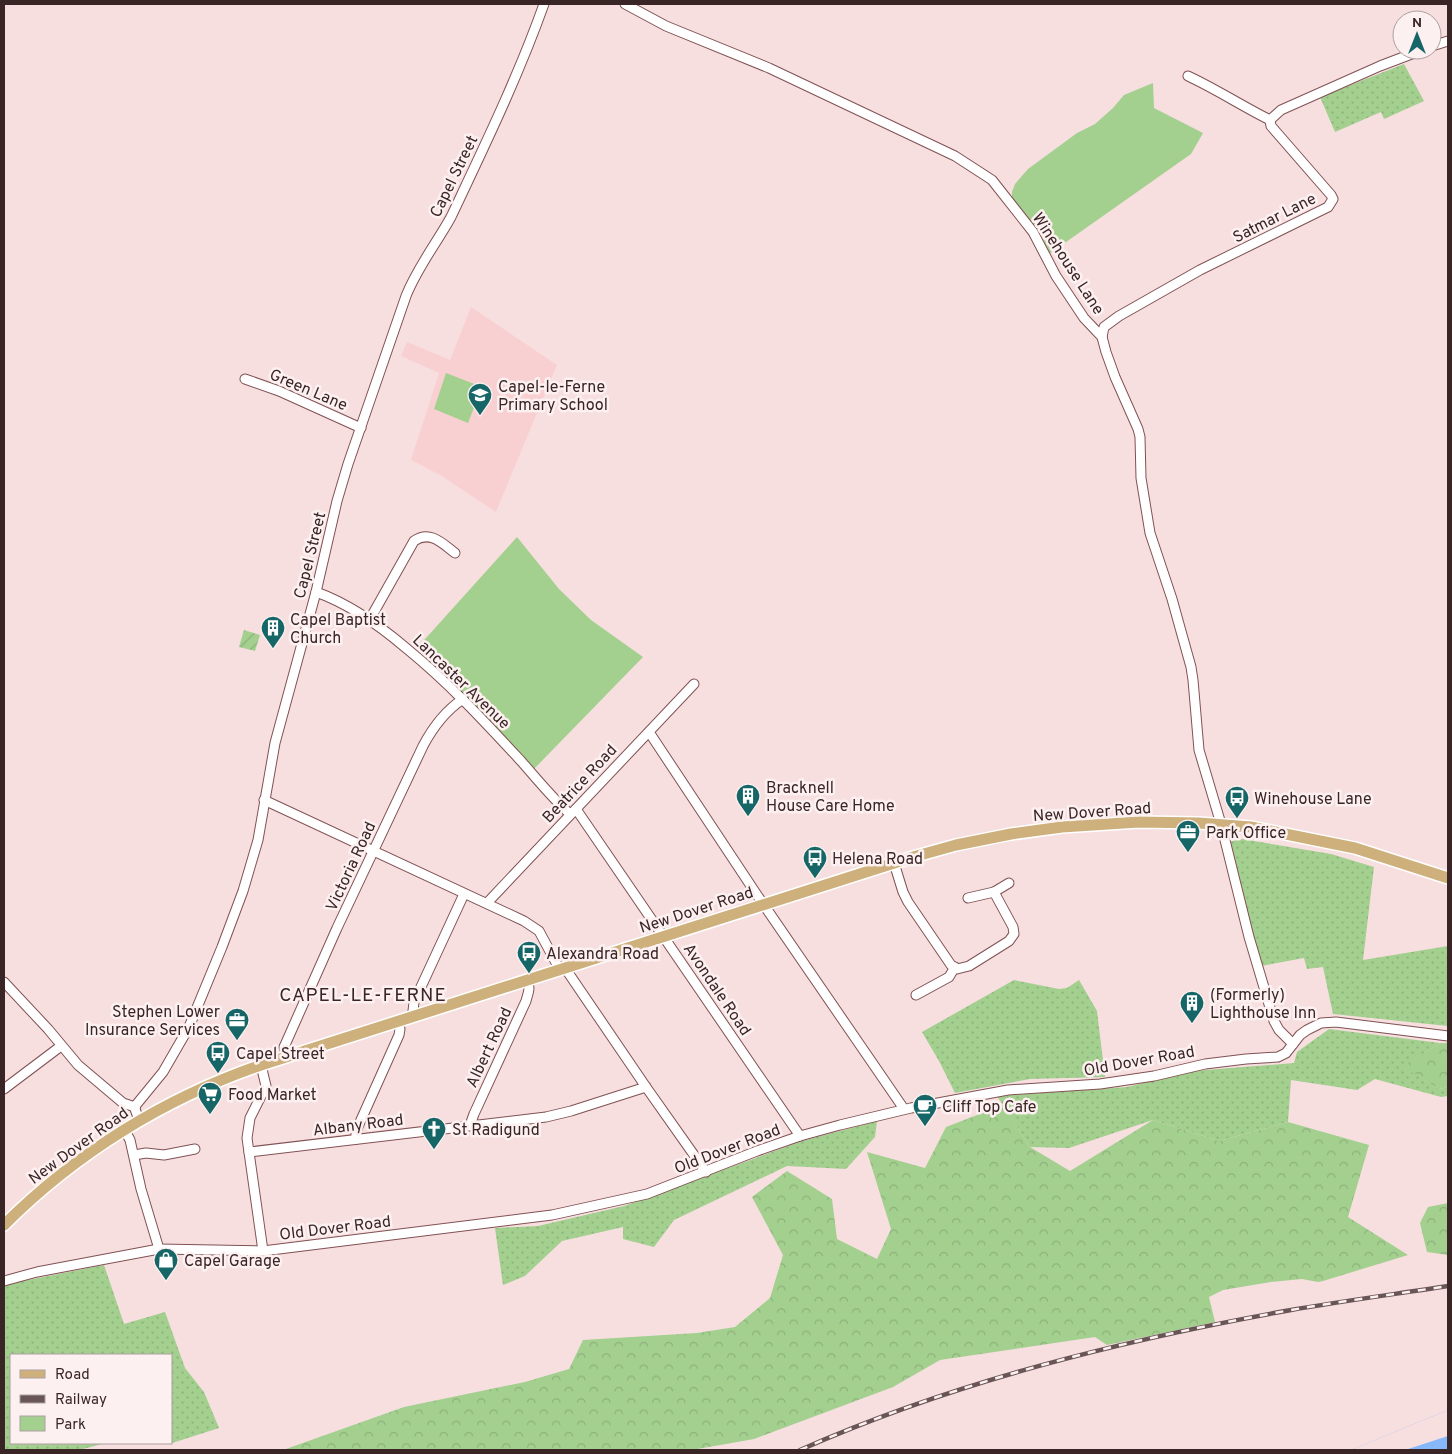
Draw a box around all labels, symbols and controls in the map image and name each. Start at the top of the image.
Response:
north arrow [1392,10,1442,60]
text: N [1412,15,1422,32]
street label: Capel Street [426,133,483,221]
street label: Satmar Lane [1230,189,1320,248]
street label: Winehouse Lane [1027,209,1108,319]
street label: Green Lane [266,365,350,416]
place label: Capel-le-Ferne Primary School [498,378,608,416]
school or university icon: Capel-le-Ferne Primary School [467,382,493,416]
street label: Capel Street [290,510,331,601]
place label: Capel Baptist Church [290,611,386,649]
building icon: Capel Baptist Church [260,615,286,649]
street label: Lancaster Avenue [408,631,514,734]
street label: Beatrice Road [539,741,622,828]
place label: Bracknell House Care Home [766,779,895,817]
building icon: Bracknell House Care Home [735,783,761,817]
bus stop icon: Winehouse Lane [1224,785,1250,819]
place label: Winehouse Lane [1254,790,1372,810]
street label: New Dover Road [1032,799,1152,827]
street label: Victoria Road [322,819,381,915]
office icon: Park Office [1175,819,1201,853]
place label: Park Office [1206,824,1286,844]
bus stop icon: Helena Road [802,845,828,879]
place label: Helena Road [832,850,923,870]
street label: New Dover Road [637,883,756,939]
bus stop icon: Alexandra Road [516,940,542,974]
street label: Avondale Road [678,940,755,1040]
place label: Alexandra Road [546,945,659,965]
district label: CAPEL-LE-FERNE [279,984,447,1008]
place label: (Formerly) Lighthouse Inn [1210,986,1316,1024]
building icon: (Formerly) Lighthouse Inn [1179,990,1205,1024]
place label: Stephen Lower Insurance Services [85,1003,220,1041]
street label: Albert Road [462,1004,517,1091]
office icon: Stephen Lower Insurance Services [224,1007,250,1041]
bus stop icon: Capel Street [205,1040,231,1074]
street label: Old Dover Road [1082,1042,1196,1082]
place label: Capel Street [236,1045,325,1065]
supermarket icon: Food Market [197,1081,223,1115]
place label: Food Market [228,1086,317,1106]
cafe icon: Cliff Top Cafe [912,1093,938,1127]
place label: Cliff Top Cafe [942,1098,1036,1118]
street label: New Dover Road [25,1104,133,1190]
street label: Albany Road [312,1111,405,1141]
church icon: St Radigund [421,1116,447,1150]
street label: Old Dover Road [672,1120,784,1179]
place label: St Radigund [452,1121,540,1141]
street label: Old Dover Road [278,1212,392,1246]
shop icon: Capel Garage [153,1247,179,1281]
place label: Capel Garage [184,1252,281,1272]
legend [10,1354,172,1444]
text: Road [55,1366,90,1385]
text: Railway [55,1391,107,1410]
text: Park [55,1416,86,1435]

